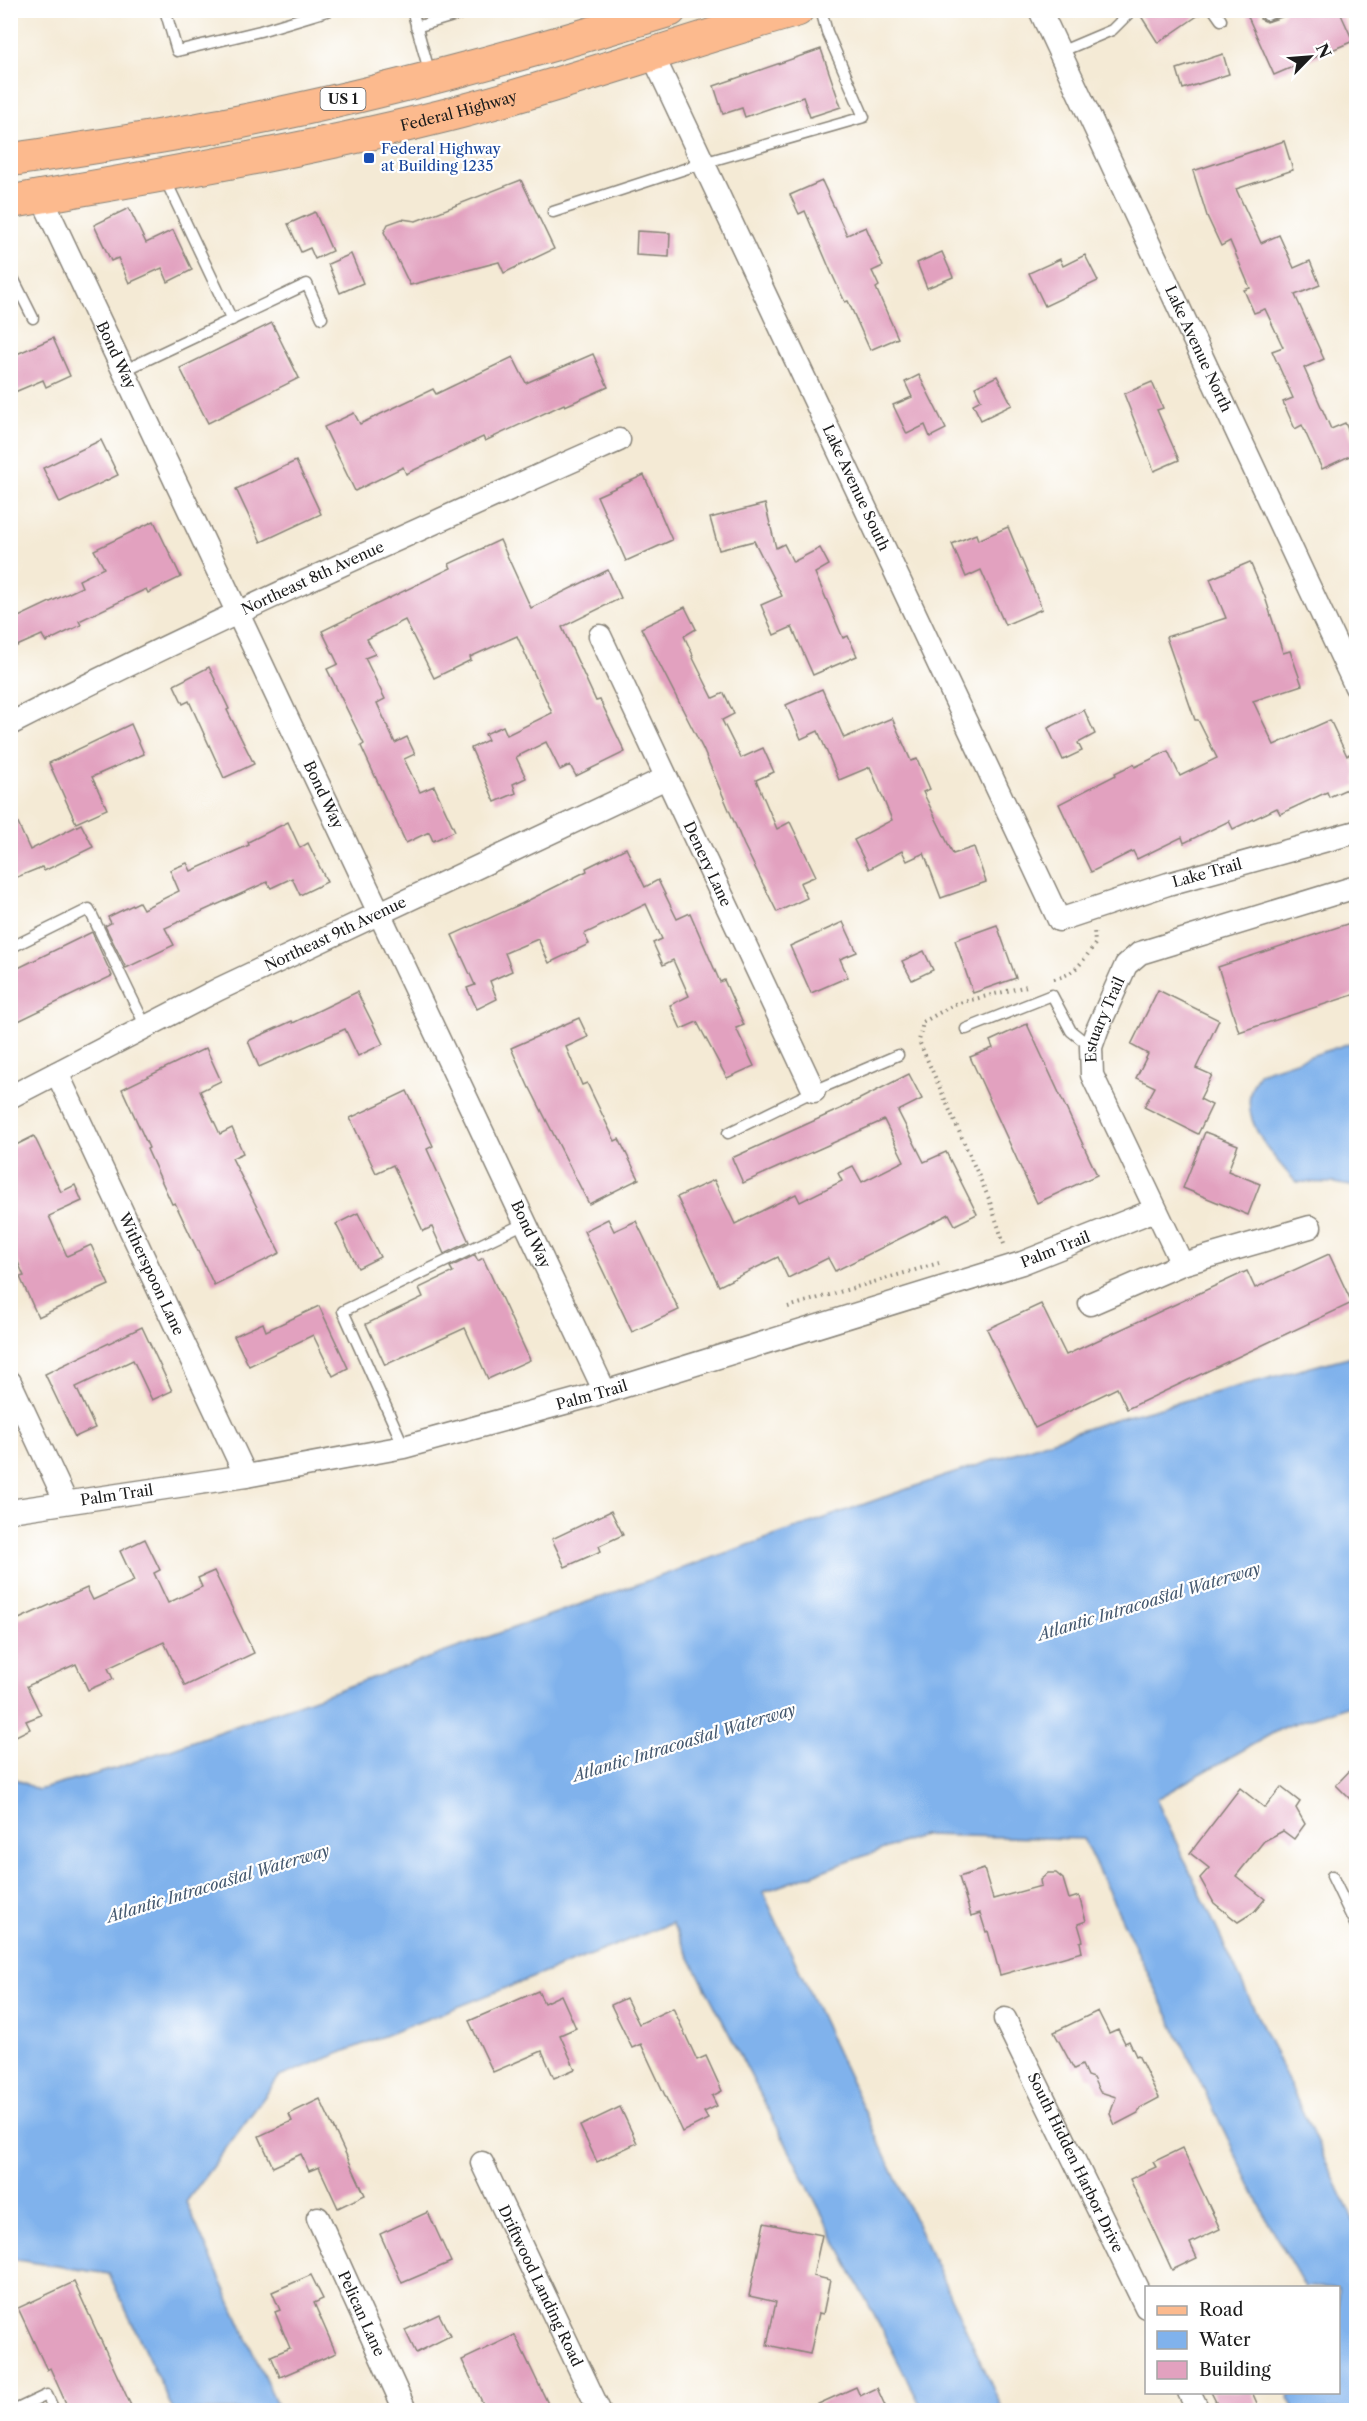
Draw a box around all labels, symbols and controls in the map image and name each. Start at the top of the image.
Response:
north arrow [1280,27,1340,87]
text: N [1312,40,1336,61]
street label: Federal Highway [398,86,520,135]
road number: US 1 [320,88,366,110]
place label: Federal Highway at Building 1235 [381,139,502,175]
marker: Federal Highway at Building 1235 [362,151,376,165]
street label: Lake Avenue North [1161,282,1237,415]
street label: Bond Way [92,318,141,392]
street label: Lake Avenue South [819,421,894,554]
street label: Northeast 8th Avenue [238,537,387,619]
street label: Bond Way [300,758,348,832]
street label: Denery Lane [680,818,736,910]
street label: Lake Trail [1170,854,1244,891]
street label: Northeast 9th Avenue [261,892,409,975]
street label: Estuary Trail [1081,973,1129,1063]
street label: Bond Way [507,1197,555,1272]
street label: Witherspoon Lane [114,1208,189,1338]
street label: Palm Trail [1018,1227,1093,1272]
street label: Palm Trail [554,1375,630,1414]
street label: Palm Trail [79,1480,155,1509]
water label: Atlantic Intracoastal Waterway [1032,1558,1263,1645]
water label: Atlantic Intracoastal Waterway [567,1699,798,1786]
water label: Atlantic Intracoastal Waterway [101,1840,332,1927]
street label: South Hidden Harbor Drive [1024,2069,1128,2256]
street label: Driftwood Landing Road [494,2202,587,2369]
street label: Pelican Lane [334,2268,389,2359]
legend [1145,2286,1340,2394]
text: Road [1199,2299,1244,2321]
text: Water [1198,2329,1251,2351]
text: Building [1199,2359,1271,2381]

